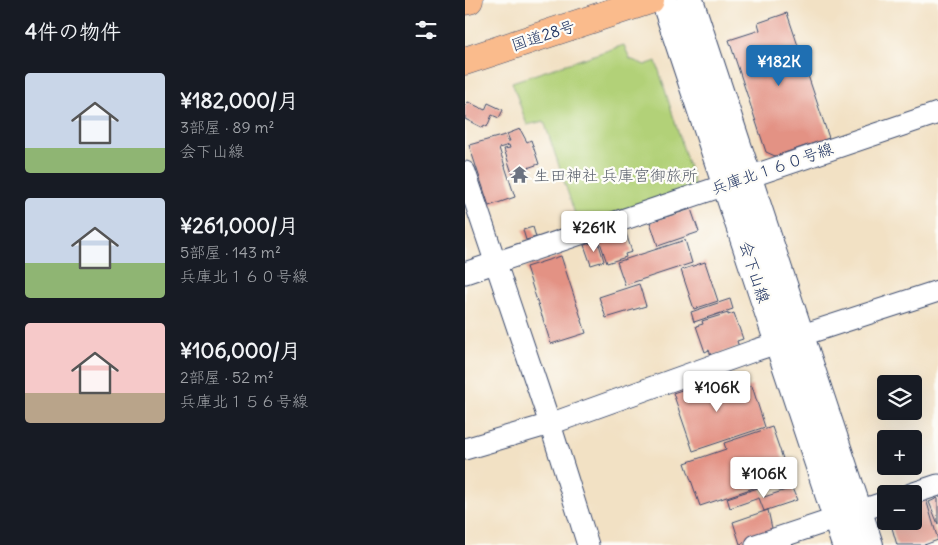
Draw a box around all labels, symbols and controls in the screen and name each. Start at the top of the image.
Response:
street label: 国道28号 [509,15,577,55]
icon: filters [412,16,440,44]
text: 4件の物件 [25,18,121,45]
pin: ¥182K [744,44,814,87]
text: ¥182K [757,51,801,71]
text: ¥182,000/月 [180,87,298,114]
icon: home [65,93,125,153]
text: 3部屋 · 89 m² [180,117,275,137]
street label: 兵庫北１６０号線 [708,138,836,198]
text: 会下山線 [180,141,244,161]
temple icon: 生田神社 兵庫宮御旅所 [510,165,530,185]
place label: 生田神社 兵庫宮御旅所 [534,165,698,185]
pin: ¥261K [559,210,629,253]
text: ¥261,000/月 [180,212,299,239]
text: ¥261K [572,217,616,237]
icon: home [65,218,125,278]
street label: 会下山線 [736,238,774,306]
text: 5部屋 · 143 m² [180,242,281,262]
text: 兵庫北１６０号線 [180,266,308,286]
text: ¥106,000/月 [180,337,301,364]
icon: home [65,343,125,403]
text: 2部屋 · 52 m² [180,367,274,387]
pin: ¥106K [682,370,752,413]
map controls [877,375,922,530]
button: layers [877,375,922,420]
text: ¥106K [694,377,740,397]
text: 兵庫北１５６号線 [180,391,308,411]
button: + [877,430,922,475]
pin: ¥106K [729,456,799,499]
text: ¥106K [741,463,787,483]
button: − [877,485,922,530]

